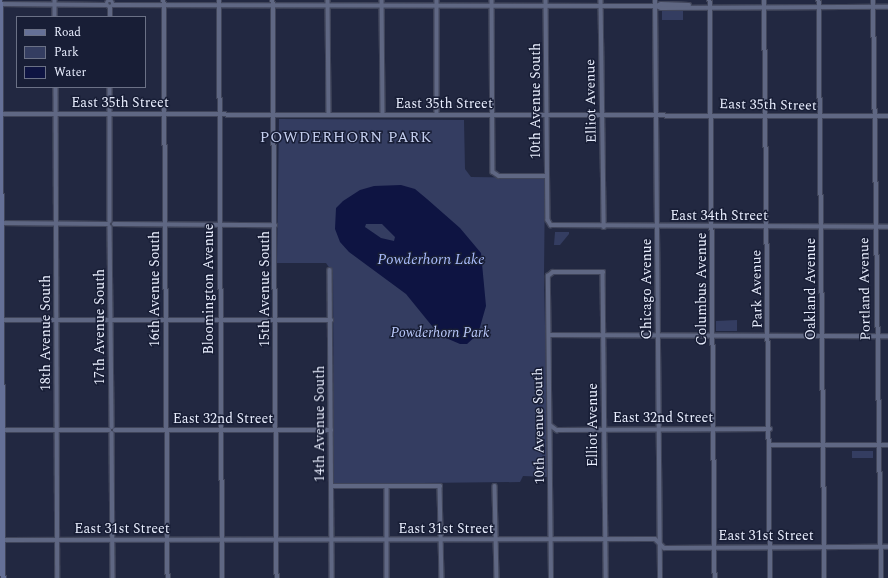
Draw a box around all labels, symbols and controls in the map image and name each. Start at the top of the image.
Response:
legend [16,16,146,88]
text: Road [54,23,81,42]
text: Park [54,43,79,62]
street label: 10th Avenue South [528,43,544,159]
street label: Elliot Avenue [582,59,600,143]
text: Water [54,63,86,82]
street label: East 35th Street [71,95,169,111]
street label: East 35th Street [395,96,493,112]
street label: East 35th Street [719,96,817,114]
district label: POWDERHORN PARK [260,129,432,147]
street label: East 34th Street [670,208,768,224]
street label: Bloomington Avenue [201,224,217,354]
street label: 16th Avenue South [147,231,163,347]
street label: 15th Avenue South [257,231,273,347]
street label: Columbus Avenue [694,232,710,346]
street label: Portland Avenue [856,237,874,341]
street label: Oakland Avenue [803,238,819,340]
street label: Chicago Avenue [639,239,655,339]
street label: Park Avenue [748,250,766,328]
water label: Powderhorn Lake [377,251,485,269]
street label: 17th Avenue South [92,269,108,385]
street label: 18th Avenue South [38,275,54,391]
park label: Powderhorn Park [391,325,489,341]
street label: 14th Avenue South [312,366,328,482]
street label: 10th Avenue South [530,368,548,484]
street label: Elliot Avenue [585,383,601,467]
street label: East 32nd Street [613,410,713,426]
street label: East 32nd Street [173,411,273,427]
street label: East 31st Street [74,521,170,537]
street label: East 31st Street [398,521,494,537]
street label: East 31st Street [718,528,814,544]

